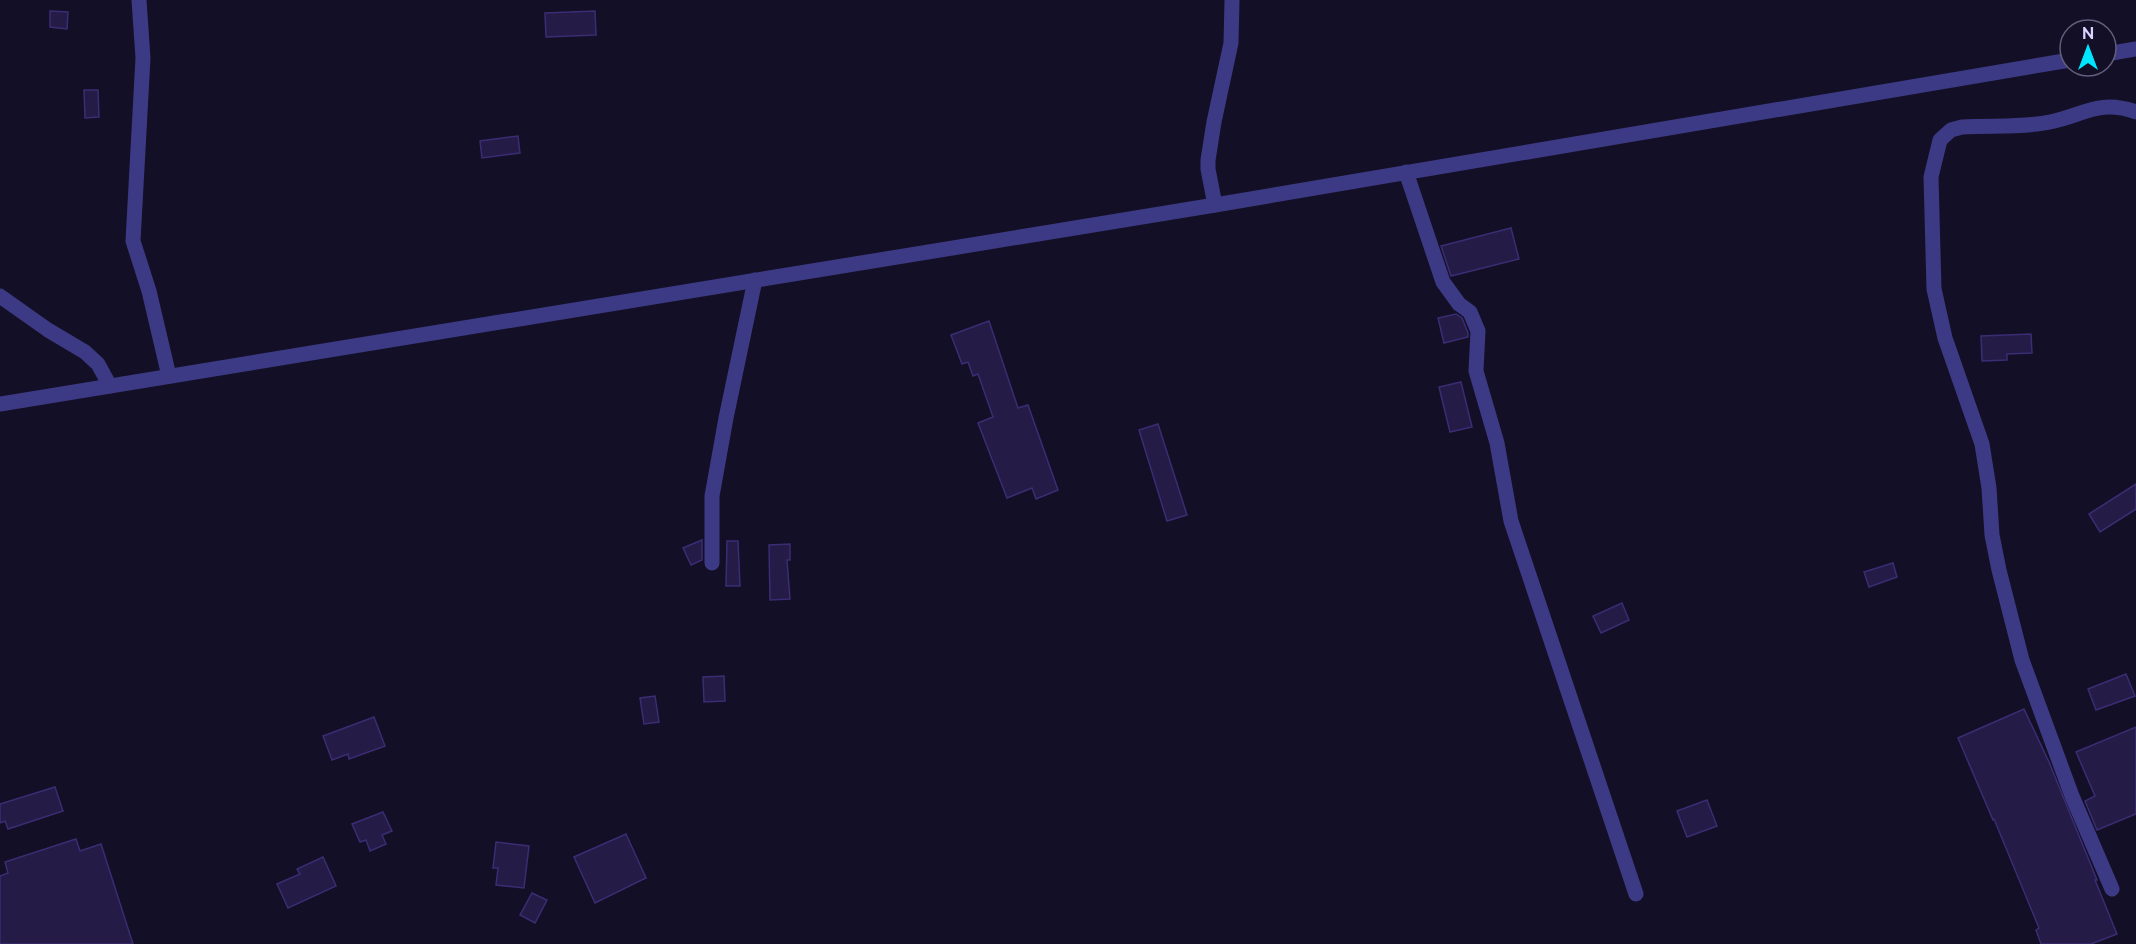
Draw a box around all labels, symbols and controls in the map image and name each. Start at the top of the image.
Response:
north arrow [2058,18,2118,78]
text: N [2082,24,2094,43]

